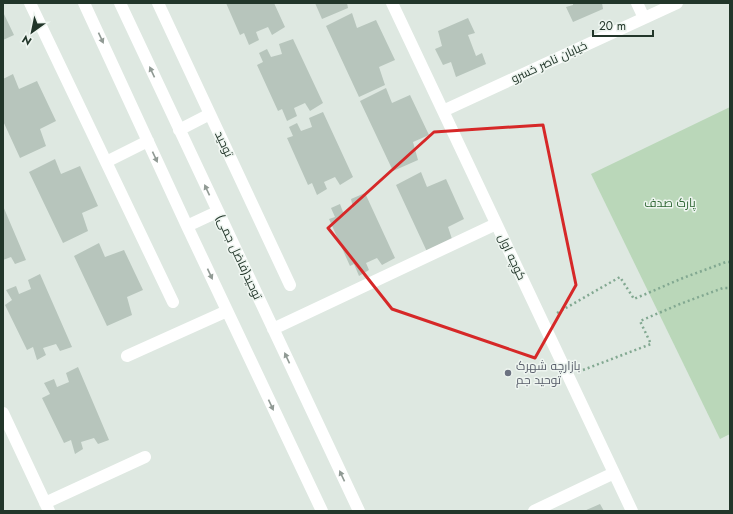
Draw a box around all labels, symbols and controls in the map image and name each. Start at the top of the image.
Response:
north arrow [12,12,52,52]
scale bar [593,12,653,38]
text: 20 m [599,17,626,35]
text: N [19,31,35,49]
one-way arrow [98,33,104,44]
street label: خیابان ناصر خسرو [508,36,590,88]
one-way arrow [149,67,155,78]
street label: توحید [210,128,238,161]
one-way arrow [152,151,158,162]
one-way arrow [204,184,210,196]
park label: پارک صدف [644,194,697,212]
street label: توحید(فاضل جمی) [211,211,267,303]
street label: کوچه اول [493,231,531,283]
one-way arrow [207,269,213,280]
one-way arrow [284,353,290,364]
place label: بازارچه شهرک توحید جم [516,357,580,389]
marker: بازارچه شهرک توحید جم [503,368,513,378]
one-way arrow [268,399,274,410]
one-way arrow [339,470,345,481]

